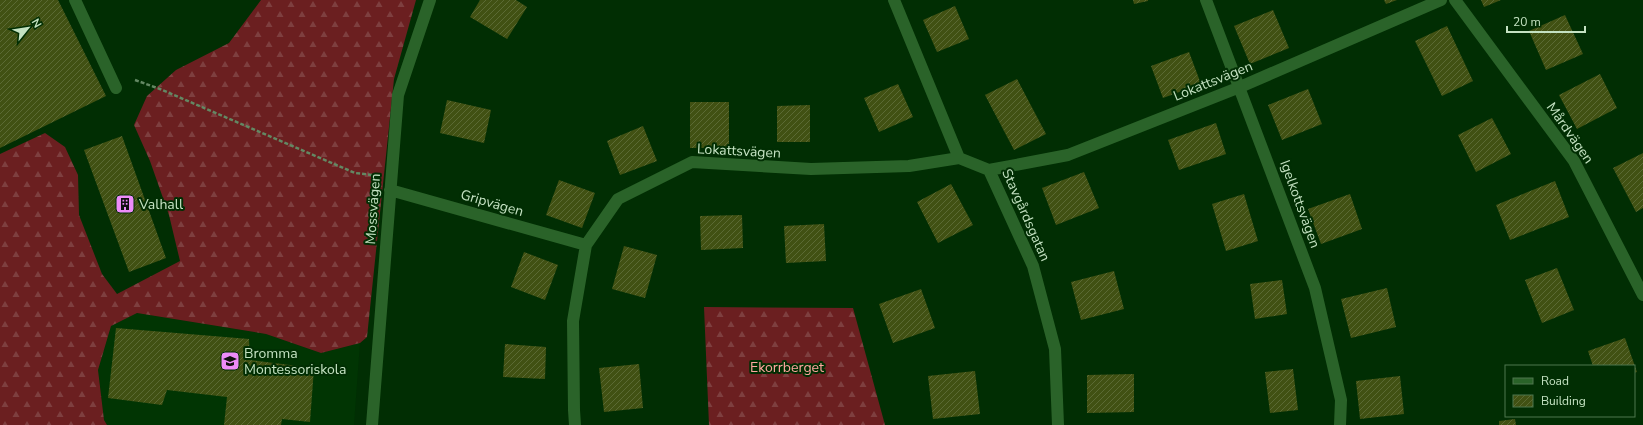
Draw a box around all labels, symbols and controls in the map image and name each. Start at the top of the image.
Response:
north arrow [8,8,48,48]
scale bar [1507,8,1585,34]
text: 20 m [1513,14,1541,30]
text: N [28,16,45,31]
street label: Lokattsvägen [1171,56,1255,106]
street label: Mårdvägen [1542,99,1598,167]
street label: Lokattsvägen [697,139,781,163]
street label: Igelkottsvägen [1275,157,1325,251]
street label: Stavgårdsgatan [997,166,1055,264]
street label: Mossvägen [361,173,385,245]
street label: Gripvägen [458,185,526,221]
building icon: Valhall [114,193,136,215]
place label: Valhall [138,195,184,214]
place label: Bromma Montessoriskola [244,344,346,379]
school or university icon: Bromma Montessoriskola [219,350,241,372]
park label: Ekorrberget [750,358,824,377]
legend [1505,365,1635,417]
text: Road [1541,373,1569,389]
text: Building [1541,393,1586,409]

